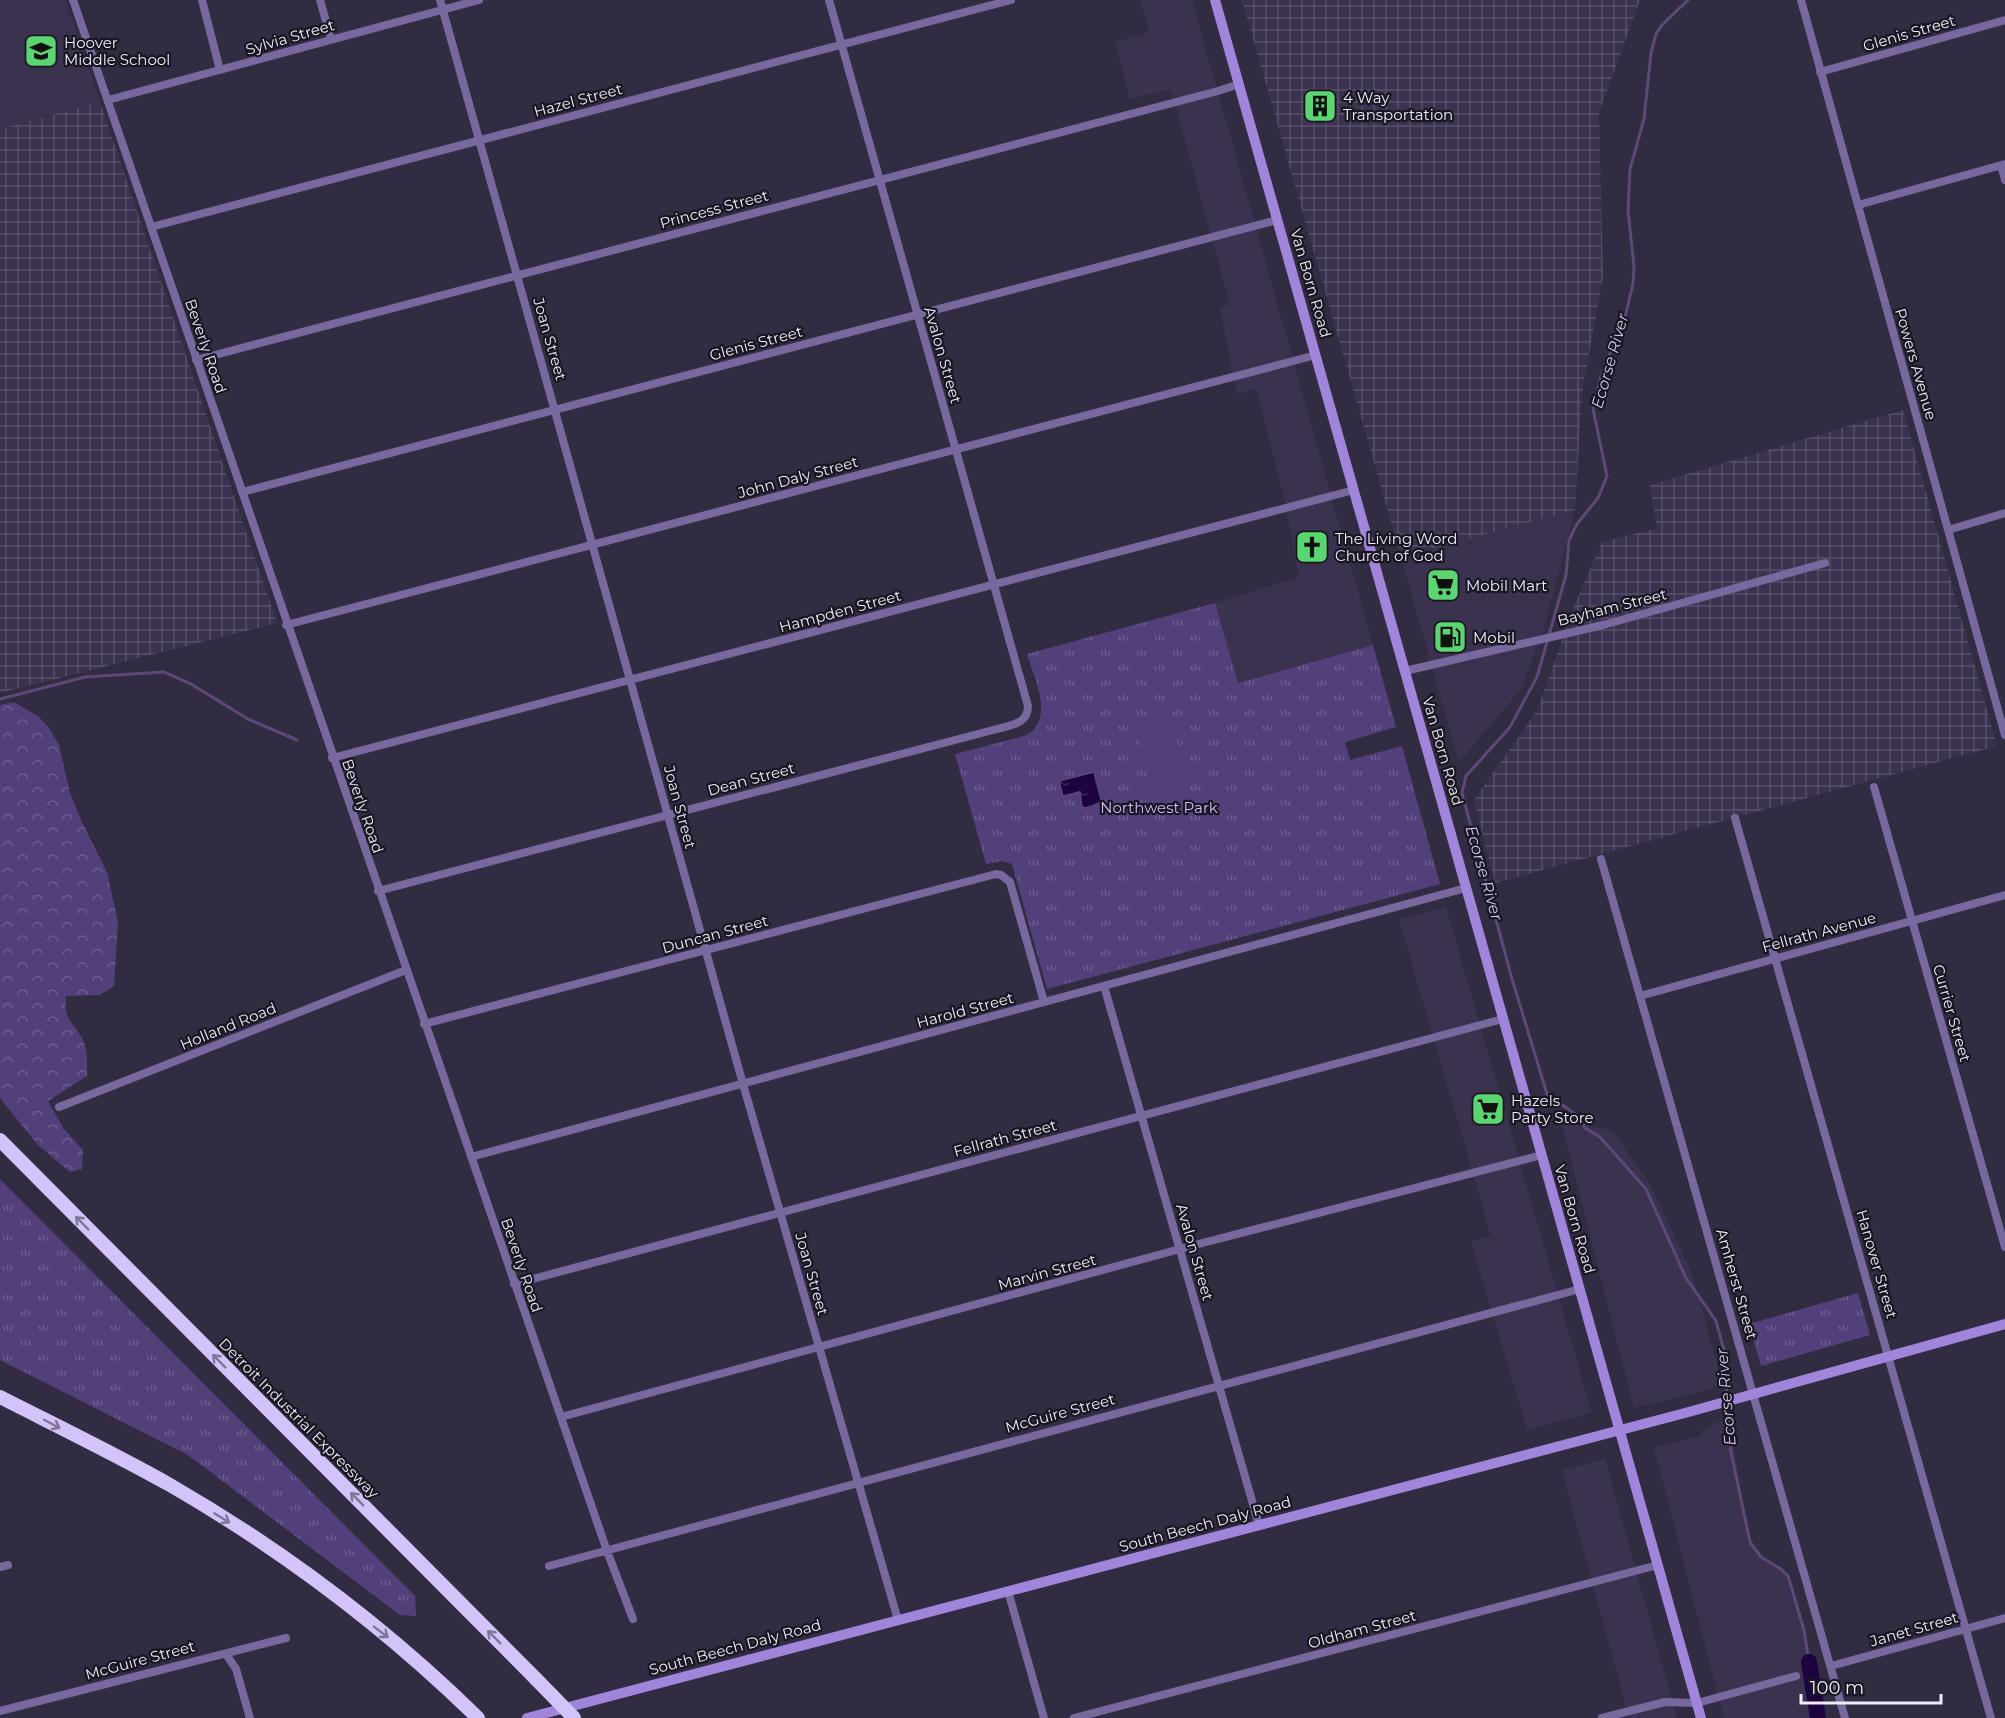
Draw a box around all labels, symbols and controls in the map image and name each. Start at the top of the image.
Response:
street label: Glenis Street [1860,11,1958,55]
street label: Sylvia Street [243,15,337,59]
school or university icon: Hoover Middle School [23,33,59,69]
place label: Hoover Middle School [64,33,170,69]
street label: Hazel Street [532,79,624,121]
building icon: 4 Way Transportation [1302,88,1338,124]
place label: 4 Way Transportation [1343,88,1453,124]
street label: Princess Street [658,185,770,233]
street label: Van Born Road [1286,226,1336,340]
street label: Joan Street [529,294,571,383]
street label: Beverly Road [181,296,231,396]
street label: Avalon Street [920,304,966,406]
street label: Powers Avenue [1891,306,1941,422]
water label: Ecorse River [1587,311,1633,411]
street label: Glenis Street [707,321,805,365]
street label: John Daly Street [735,452,860,502]
church icon: The Living Word Church of God [1294,529,1330,565]
place label: The Living Word Church of God [1335,529,1457,565]
supermarket icon: Mobil Mart [1425,567,1461,603]
place label: Mobil Mart [1466,576,1547,595]
street label: Bayham Street [1555,584,1669,630]
street label: Hampden Street [777,586,903,636]
fuel station icon: Mobil [1432,619,1468,655]
place label: Mobil [1473,628,1515,647]
street label: Van Born Road [1418,694,1468,808]
street label: Beverly Road [338,756,388,856]
street label: Dean Street [705,758,797,800]
street label: Joan Street [660,762,700,851]
park label: Northwest Park [1100,798,1218,817]
water label: Ecorse River [1461,823,1507,923]
street label: Fellrath Avenue [1760,908,1878,956]
street label: Duncan Street [660,911,770,957]
street label: Currier Street [1929,962,1975,1064]
street label: Harold Street [914,988,1016,1032]
street label: Holland Road [177,998,279,1054]
supermarket icon: Hazels Party Store [1470,1091,1506,1127]
place label: Hazels Party Store [1511,1091,1594,1127]
street label: Fellrath Street [951,1115,1059,1161]
street label: Van Born Road [1550,1162,1600,1276]
street label: Avalon Street [1172,1201,1218,1303]
street label: Hanover Street [1852,1207,1902,1321]
one-way arrow [74,1215,89,1230]
street label: Beverly Road [497,1215,547,1315]
street label: Amherst Street [1712,1226,1762,1342]
street label: Joan Street [791,1229,833,1318]
street label: Marvin Street [996,1250,1098,1294]
street label: Detroit Industrial Expressway [215,1334,384,1503]
water label: Ecorse River [1712,1347,1740,1447]
one-way arrow [212,1354,227,1369]
street label: McGuire Street [1003,1389,1117,1437]
one-way arrow [43,1418,61,1430]
one-way arrow [349,1492,364,1507]
street label: South Beech Daly Road [1117,1492,1293,1556]
one-way arrow [214,1512,231,1525]
street label: Oldham Street [1306,1605,1418,1653]
street label: Janet Street [1867,1607,1960,1651]
street label: South Beech Daly Road [647,1615,823,1679]
one-way arrow [373,1625,389,1638]
one-way arrow [487,1630,502,1645]
street label: McGuire Street [83,1636,197,1684]
scale bar [1801,1667,1940,1705]
text: 100 m [1810,1677,1864,1699]

